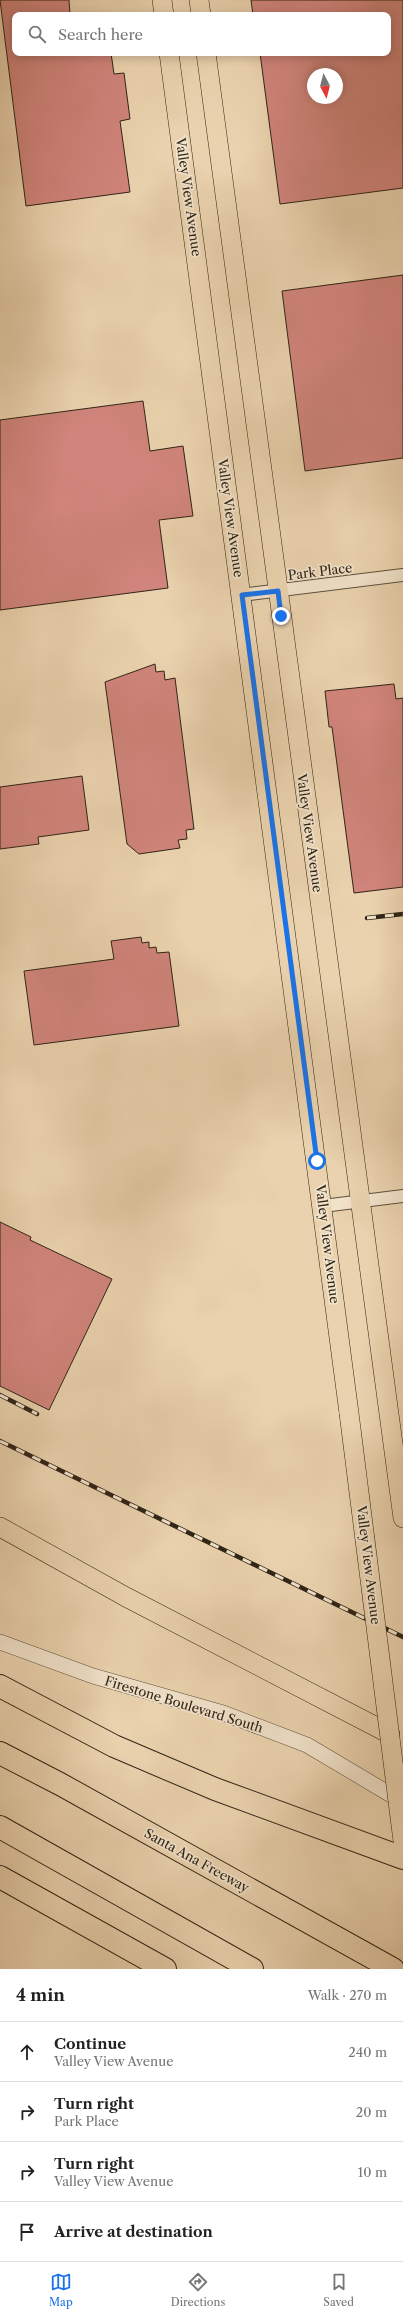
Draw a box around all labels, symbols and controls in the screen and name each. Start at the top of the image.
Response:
search box [12,12,391,56]
icon: search [26,23,48,45]
text: Search here [58,25,143,44]
north arrow [307,68,343,104]
street label: Valley View Avenue [173,136,205,257]
street label: Valley View Avenue [215,457,247,578]
street label: Park Place [287,559,353,583]
route end [272,607,290,625]
street label: Valley View Avenue [294,772,326,893]
route start [308,1152,326,1170]
street label: Valley View Avenue [313,1183,343,1304]
street label: Valley View Avenue [354,1504,384,1625]
street label: Firestone Boulevard South [103,1672,265,1736]
street label: Santa Ana Freeway [142,1825,253,1896]
text: 4 min [16,1985,65,2005]
text: Walk · 270 m [308,1987,387,2003]
text: Continue [54,2034,126,2053]
icon: ahead [16,2041,38,2063]
text: 240 m [348,2044,387,2060]
text: Valley View Avenue [54,2053,173,2069]
text: Turn right [54,2094,134,2113]
icon: right [16,2101,38,2123]
text: 20 m [356,2104,387,2120]
text: Park Place [54,2113,119,2129]
text: Turn right [54,2154,134,2173]
icon: right [16,2161,38,2183]
text: 10 m [358,2164,387,2180]
text: Valley View Avenue [54,2173,173,2189]
icon: arrive [16,2221,38,2243]
text: Arrive at destination [54,2222,213,2241]
tab: Map [49,2271,73,2309]
tab: Directions [171,2271,225,2309]
tab: Saved [323,2271,354,2309]

